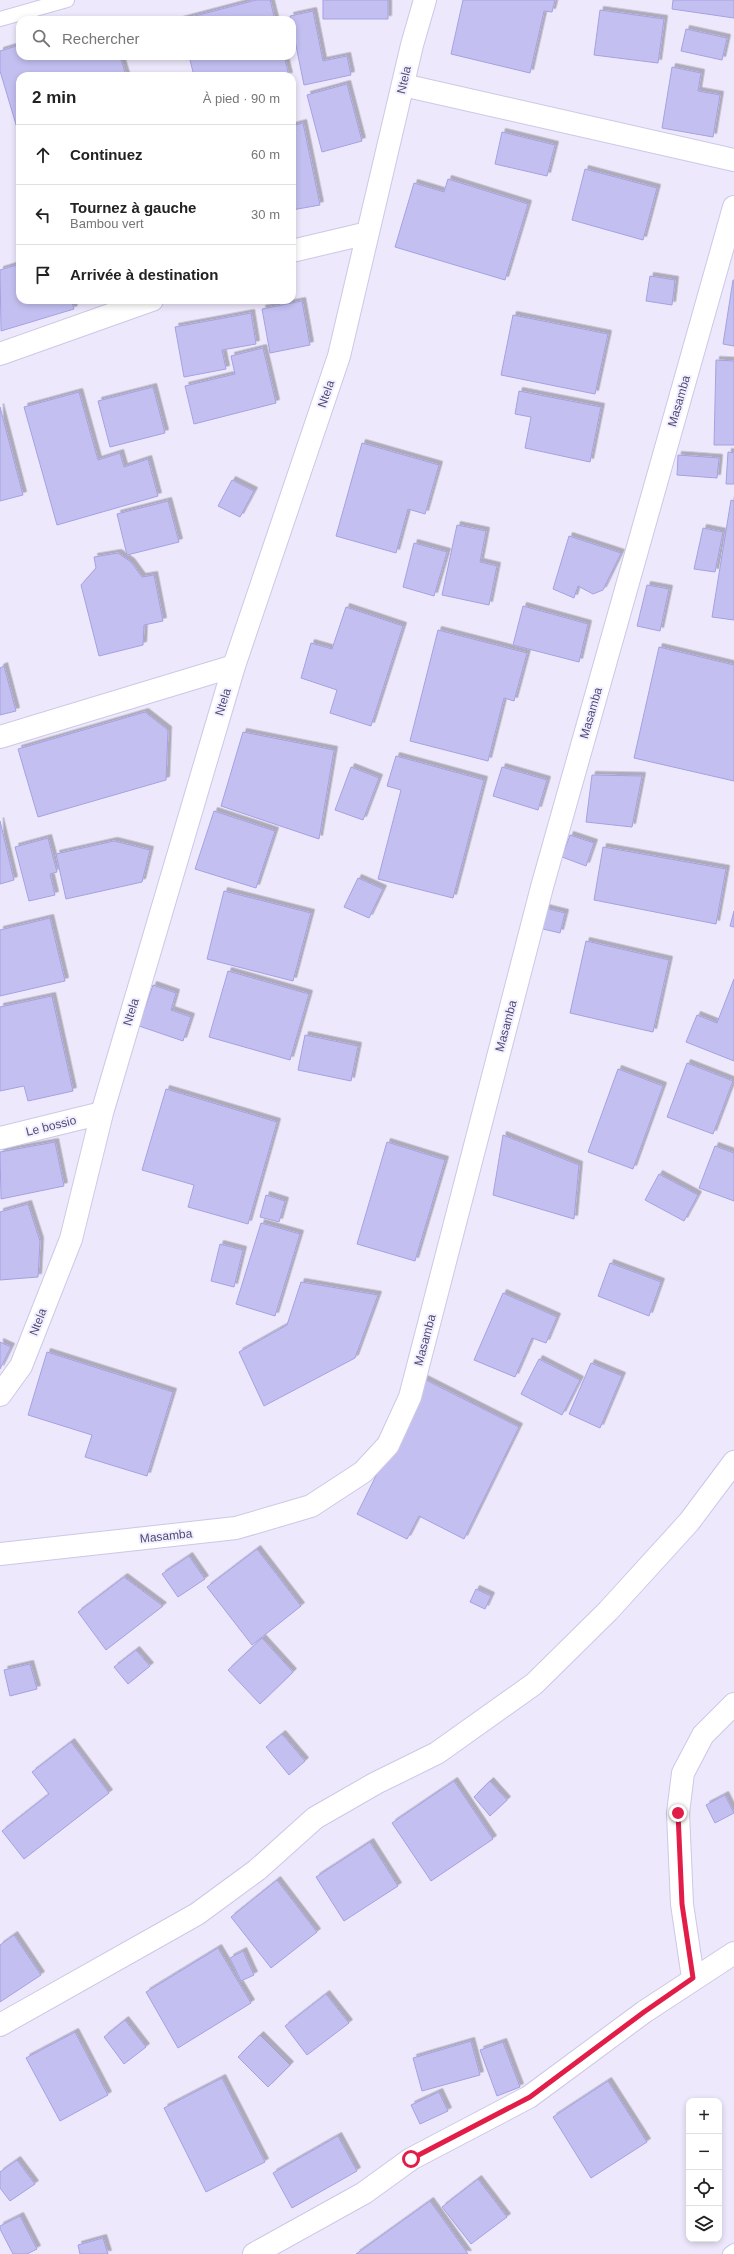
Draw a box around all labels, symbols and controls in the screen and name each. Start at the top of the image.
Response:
search box [16,16,296,60]
icon: search [30,27,52,49]
text: Rechercher [62,30,140,47]
street label: Ntela [394,64,414,95]
text: 2 min [32,88,76,107]
text: À pied · 90 m [203,91,280,106]
icon: ahead [32,144,54,166]
text: Continuez [70,146,143,163]
text: 60 m [251,147,280,162]
text: Tournez à gauche [70,199,196,216]
icon: left [32,204,54,226]
text: 30 m [251,207,280,222]
text: Bambou vert [70,216,144,231]
icon: arrive [32,264,54,286]
text: Arrivée à destination [70,266,218,283]
street label: Masamba [665,373,693,428]
street label: Ntela [315,378,337,410]
street label: Masamba [577,685,605,740]
street label: Ntela [212,686,234,717]
street label: Ntela [120,996,142,1027]
street label: Masamba [492,998,520,1053]
street label: Le bossio [24,1113,78,1139]
street label: Ntela [26,1306,50,1338]
street label: Masamba [411,1312,439,1367]
street label: Masamba [139,1526,193,1546]
route end [669,1804,687,1822]
map controls [686,2098,722,2242]
button: + [686,2098,722,2134]
button: − [686,2134,722,2170]
route start [402,2150,420,2168]
button: locate [686,2170,722,2206]
button: layers [686,2206,722,2242]

